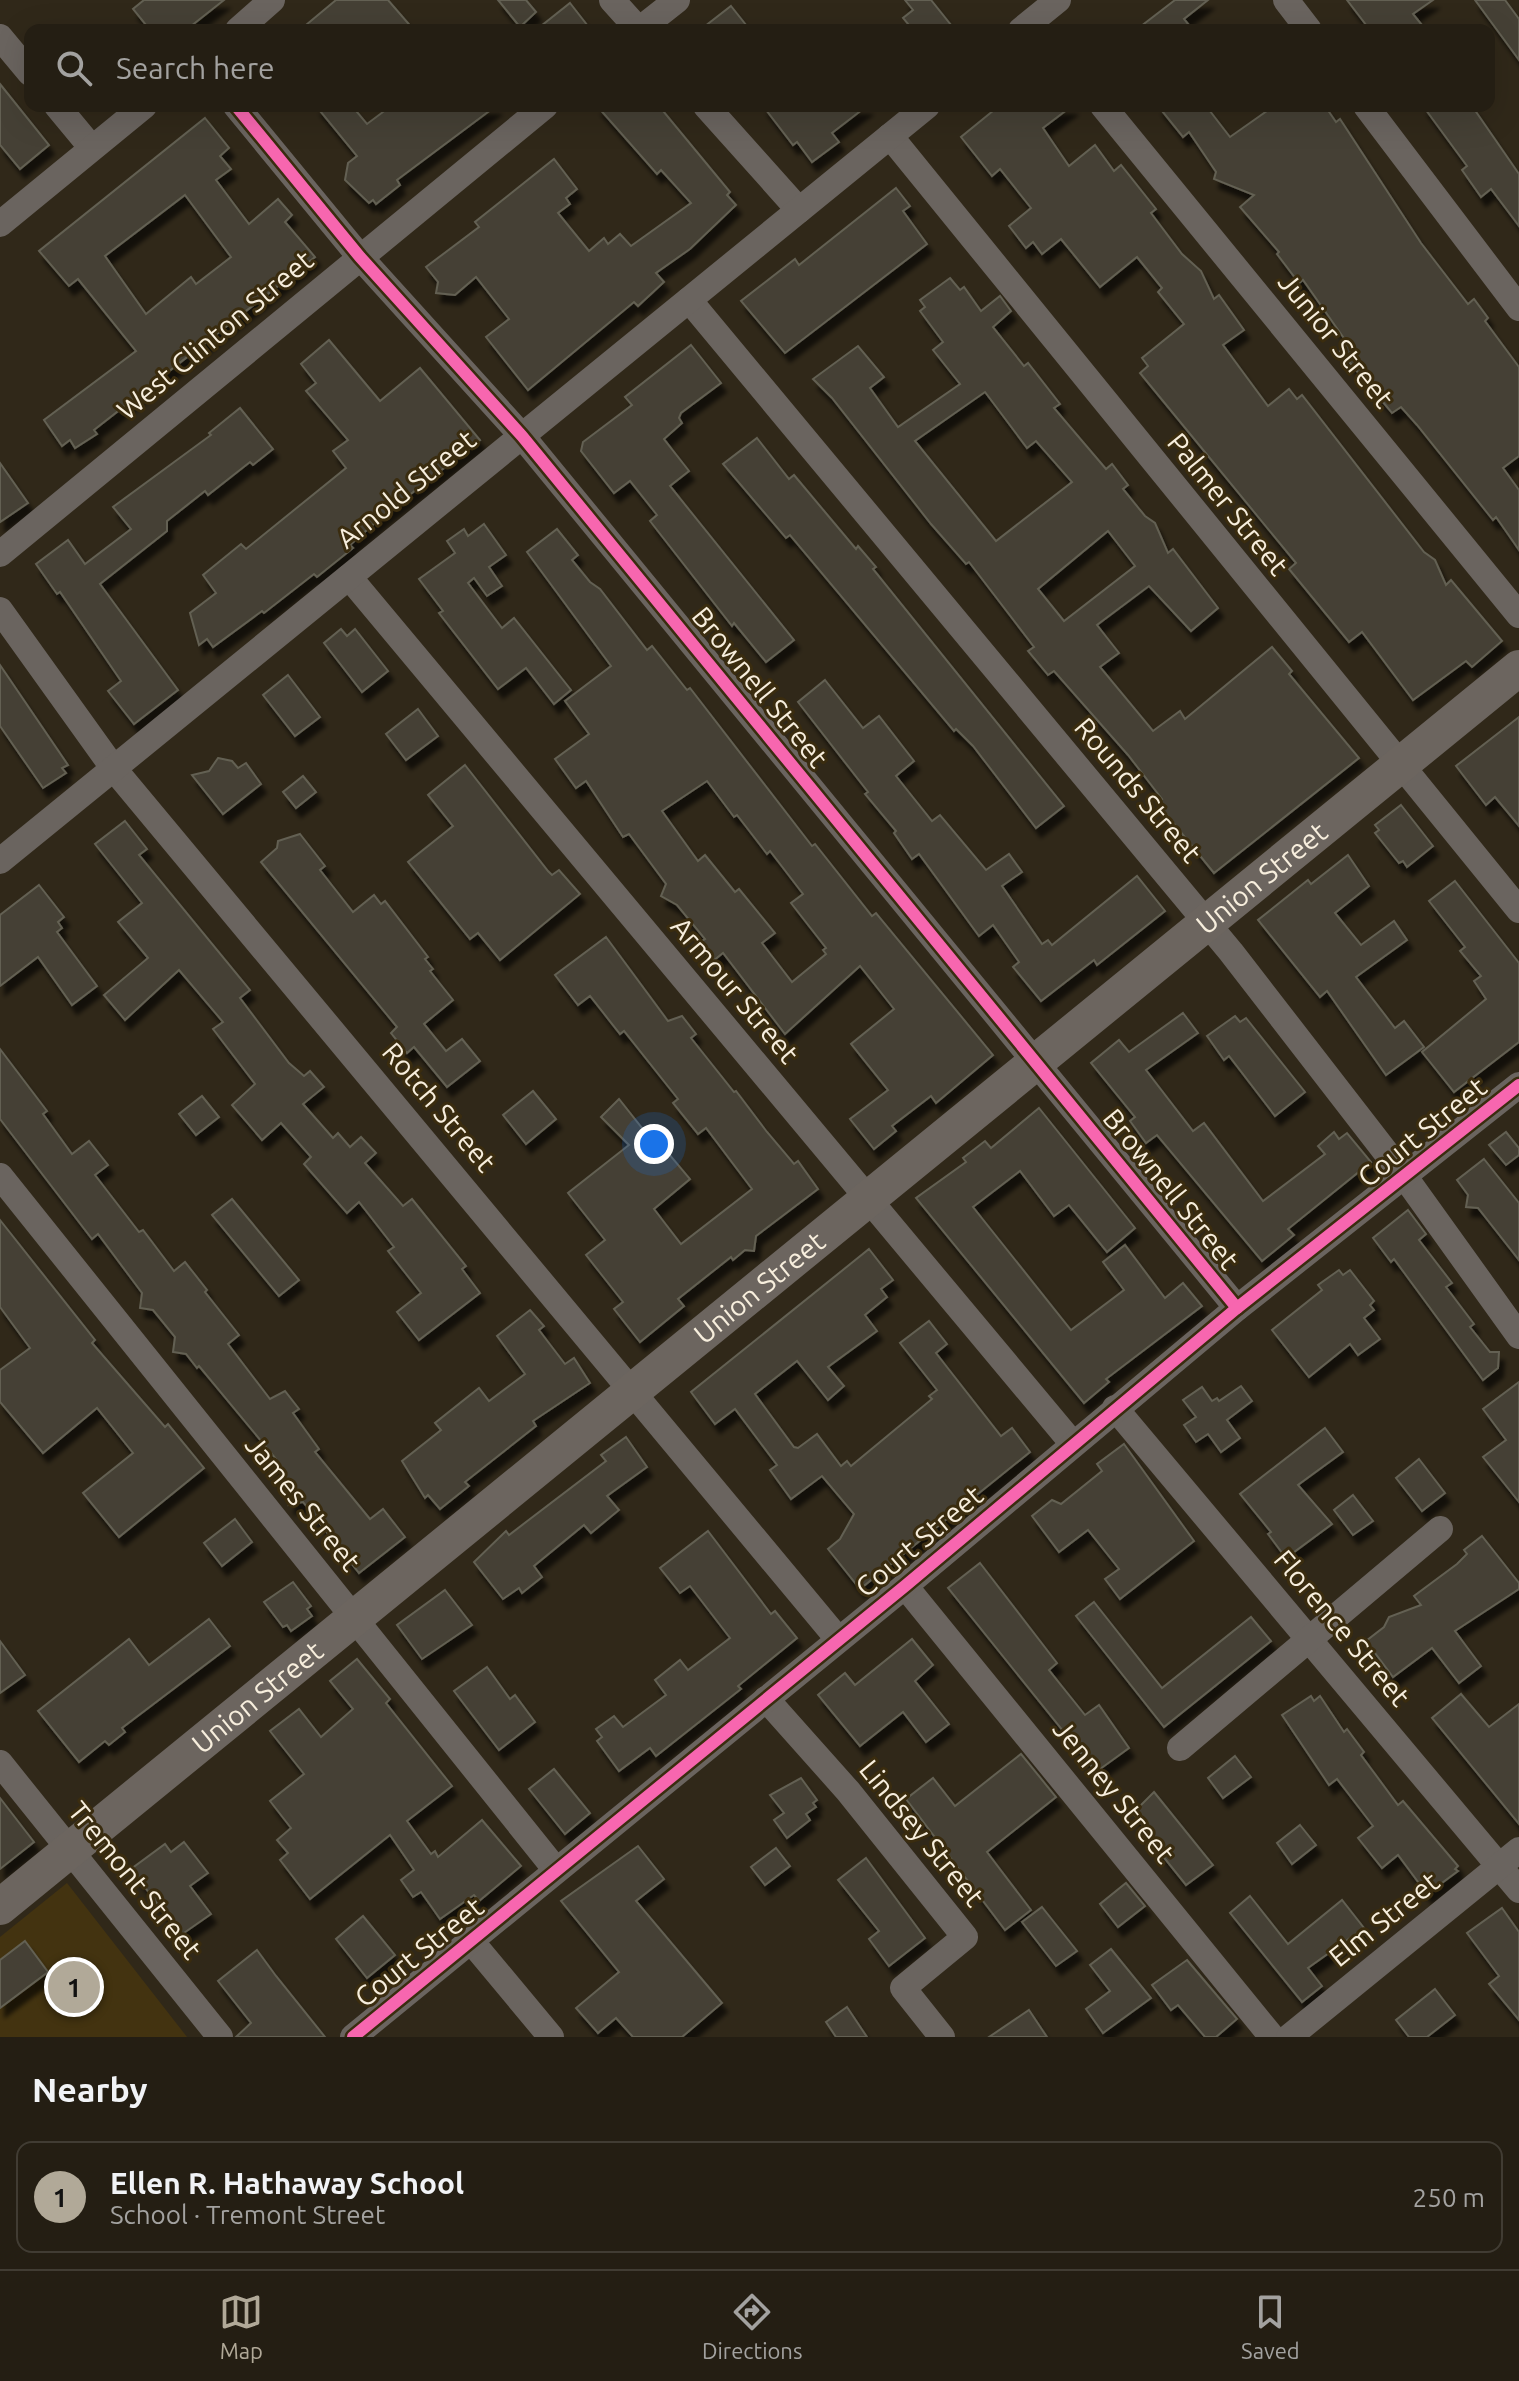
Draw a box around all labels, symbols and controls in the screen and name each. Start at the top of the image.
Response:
search box [24,24,1495,112]
icon: search [52,46,96,90]
text: Search here [116,51,275,85]
street label: West Clinton Street [111,244,319,425]
street label: Junior Street [1273,266,1400,413]
street label: Arnold Street [330,423,481,554]
street label: Palmer Street [1162,427,1295,581]
street label: Brownell Street [686,600,834,773]
street label: Rounds Street [1069,711,1208,868]
street label: Union Street [1190,815,1333,940]
street label: Armour Street [665,911,805,1069]
street label: Rotch Street [377,1036,502,1177]
street label: Court Street [1351,1071,1492,1193]
street label: Brownell Street [1097,1102,1245,1275]
your location [634,1124,674,1164]
street label: Union Street [688,1225,830,1349]
street label: James Street [240,1429,367,1576]
street label: Court Street [849,1479,988,1603]
street label: Florence Street [1268,1544,1416,1712]
street label: Union Street [186,1635,328,1759]
street label: Jenney Street [1047,1713,1181,1868]
street label: Lindsey Street [854,1753,991,1912]
street label: Tremont Street [63,1795,208,1964]
street label: Elm Street [1323,1865,1445,1972]
street label: Court Street [348,1891,489,2013]
pin: 1 [48,1957,100,2017]
text: Nearby [32,2070,147,2108]
text: Ellen R. Hathaway School [110,2166,464,2200]
text: 1 [53,2183,67,2212]
text: 250 m [1413,2183,1485,2212]
text: School · Tremont Street [110,2200,385,2229]
tab: Map [219,2290,263,2363]
tab: Directions [702,2290,802,2363]
tab: Saved [1241,2290,1300,2363]

